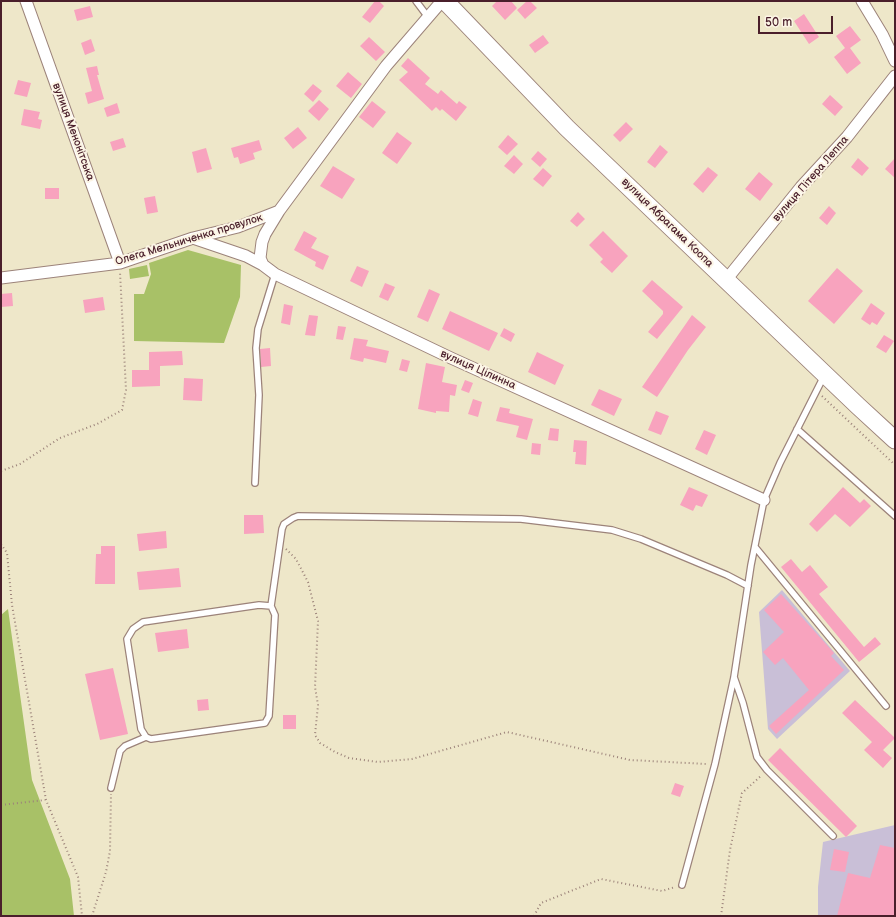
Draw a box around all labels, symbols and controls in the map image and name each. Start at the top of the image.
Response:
scale bar [760,8,835,34]
text: 50 m [765,15,792,30]
street label: вулиця Менонітська [49,81,97,183]
street label: вулиця Пітера Леппа [770,134,852,224]
street label: вулиця Абрагама Коопа [618,176,716,270]
street label: Олега Мельниченка провулок [114,211,264,269]
street label: вулиця Цілинна [438,347,518,393]

